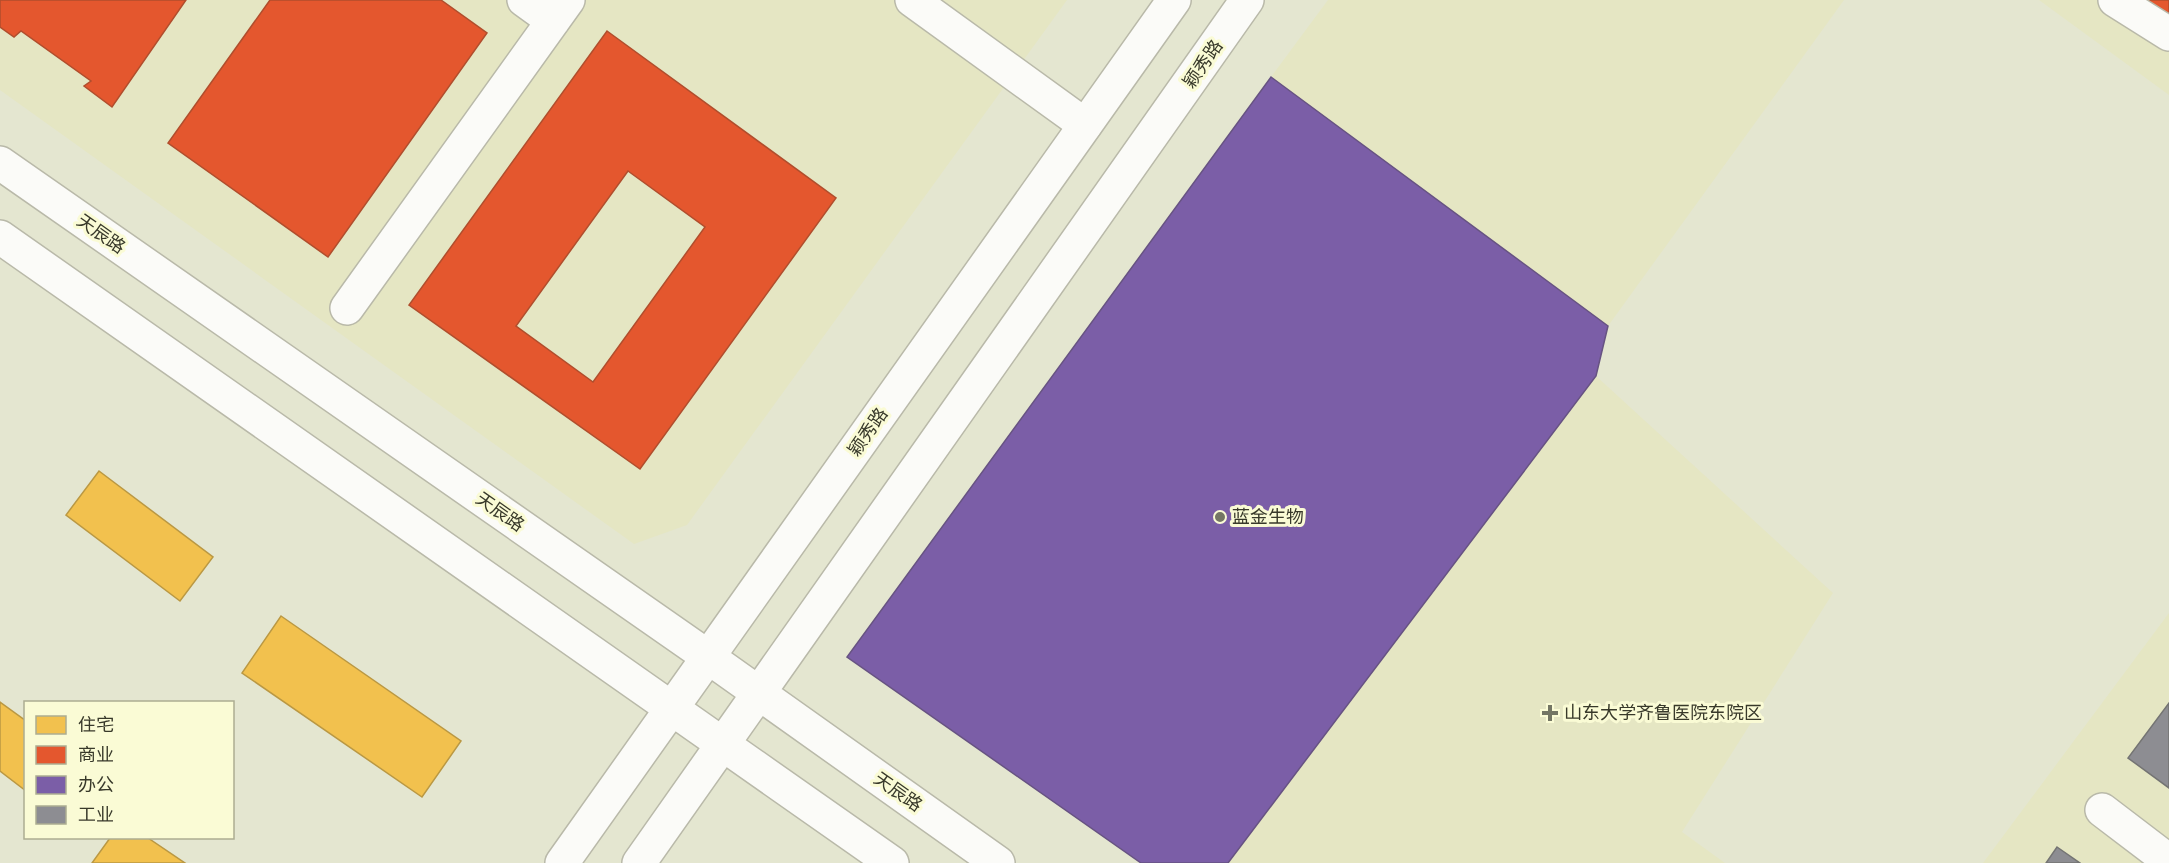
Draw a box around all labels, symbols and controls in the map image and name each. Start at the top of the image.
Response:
street label: 颖秀路 [1179,36,1227,92]
street label: 天辰路 [73,210,129,258]
street label: 颖秀路 [844,404,892,460]
street label: 天辰路 [472,488,528,536]
place label: 蓝金生物 [1232,506,1304,527]
marker: 蓝金生物 [1213,510,1227,524]
legend [24,701,234,839]
place label: 山东大学齐鲁医院东院区 [1564,702,1762,723]
marker: 山东大学齐鲁医院东院区 [1541,704,1559,722]
text: 住宅 [78,714,114,735]
text: 商业 [78,744,114,765]
street label: 天辰路 [870,768,926,816]
text: 办公 [78,774,114,795]
text: 工业 [78,804,114,825]

